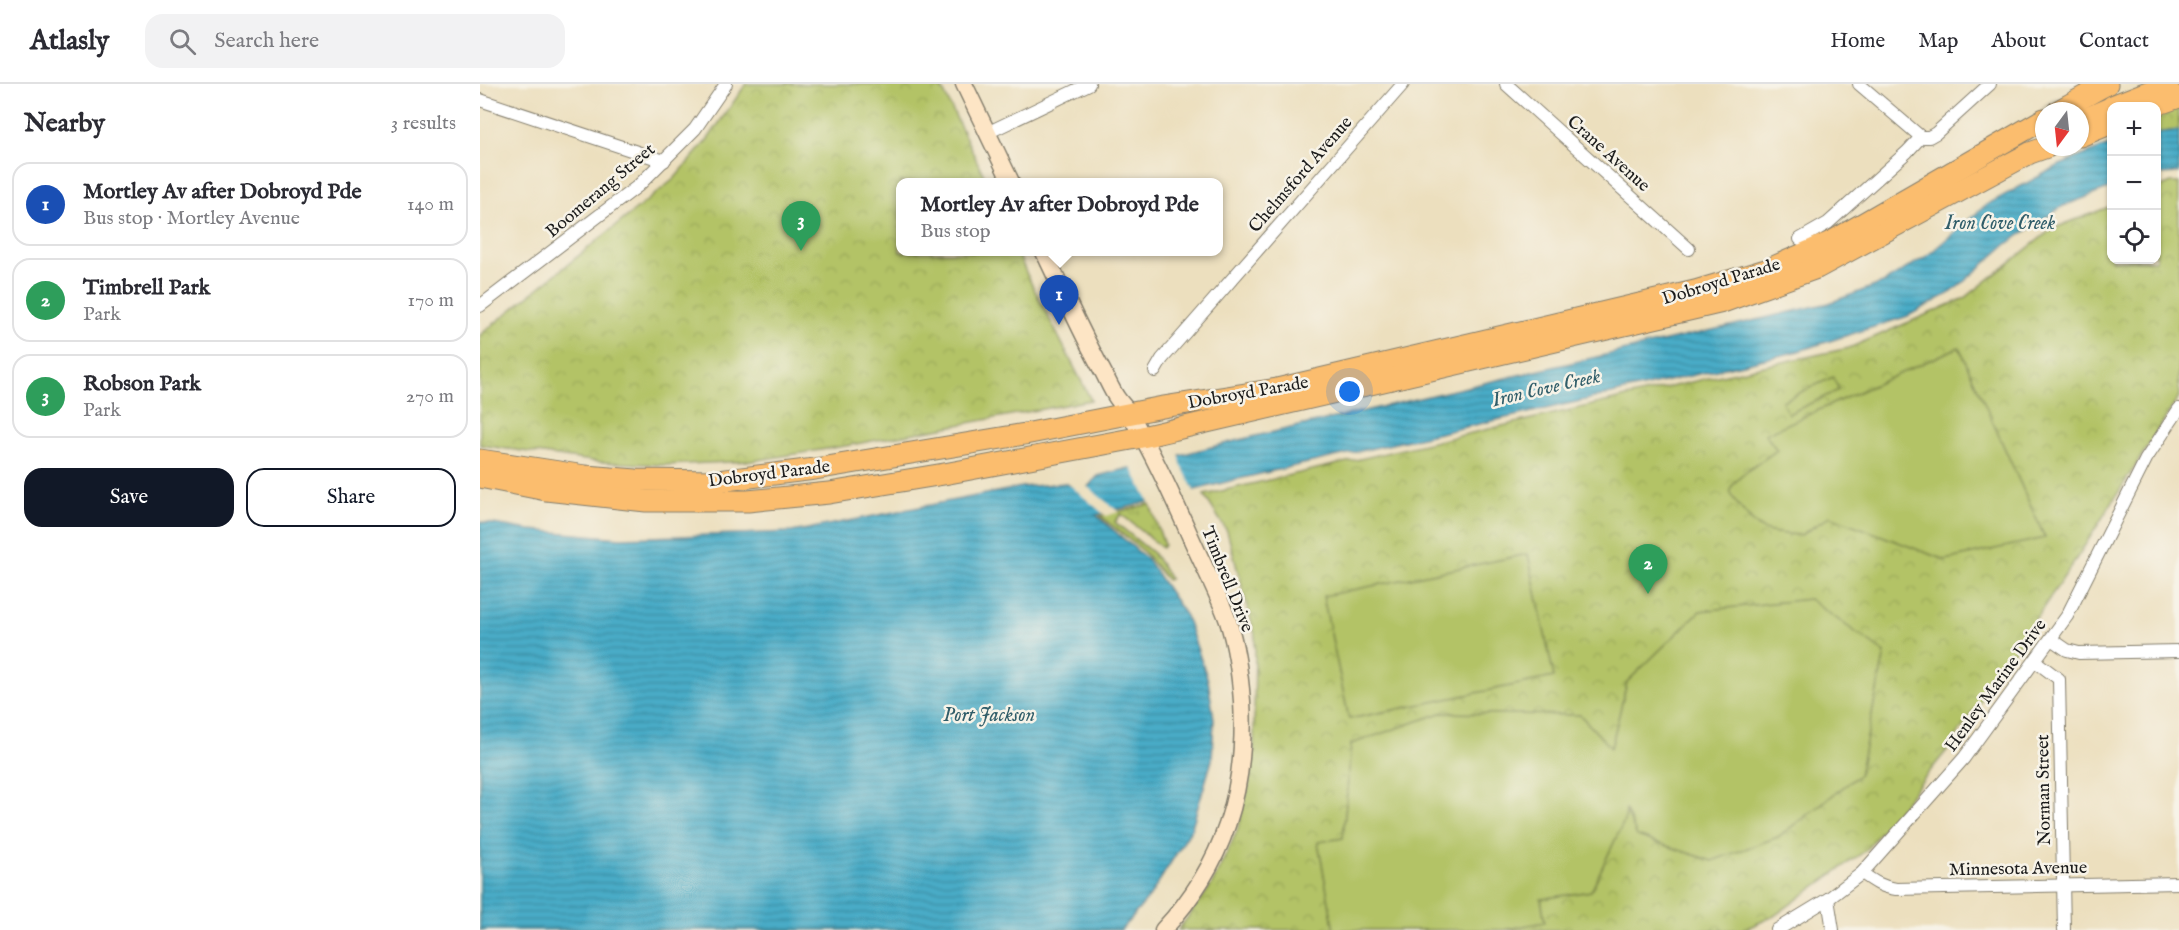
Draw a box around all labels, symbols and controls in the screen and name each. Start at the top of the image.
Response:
search box [145,14,565,68]
text: Atlasly [30,24,109,59]
icon: search [166,25,199,58]
text: Search here [214,27,319,55]
text: Home [1830,28,1885,55]
text: Map [1918,28,1958,55]
text: About [1991,28,2046,55]
text: Contact [2079,28,2149,55]
north arrow [2035,102,2089,156]
map controls [2107,102,2161,264]
button: + [2107,102,2161,156]
text: Nearby [24,107,105,140]
text: 3 results [391,111,456,136]
street label: Crane Avenue [1562,111,1654,197]
street label: Chelmsford Avenue [1244,112,1358,238]
street label: Boomerang Street [542,139,660,244]
button: − [2107,156,2161,210]
text: Mortley Av after Dobroyd Pde [83,178,362,206]
popup [896,178,1223,256]
text: Mortley Av after Dobroyd Pde [920,191,1199,219]
text: 1 [42,192,49,217]
text: 140 m [407,192,454,217]
pin: 3 [782,202,820,251]
text: Bus stop · Mortley Avenue [83,206,300,231]
button: locate [2107,210,2161,264]
water label: Iron Cove Creek [1944,211,2055,236]
text: Bus stop [920,219,991,244]
street label: Dobroyd Parade [1660,254,1783,311]
text: Timbrell Park [83,274,210,302]
pin: 1 [1040,276,1078,325]
text: 2 [41,288,50,313]
text: 170 m [408,288,454,313]
text: Park [83,302,121,327]
water label: Iron Cove Creek [1489,364,1603,413]
text: Robson Park [83,370,201,398]
street label: Dobroyd Parade [1186,372,1310,415]
your location [1335,377,1364,406]
text: 3 [42,384,49,409]
text: 270 m [406,384,454,409]
text: Park [83,398,121,423]
street label: Dobroyd Parade [707,456,831,493]
button: Save [24,468,234,527]
button: Share [246,468,456,527]
street label: Timbrell Drive [1195,523,1258,636]
pin: 2 [1628,544,1668,594]
street label: Henley Marine Drive [1940,615,2052,757]
water label: Port Jackson [943,703,1035,728]
street label: Norman Street [2032,734,2057,846]
street label: Minnesota Avenue [1949,857,2087,882]

